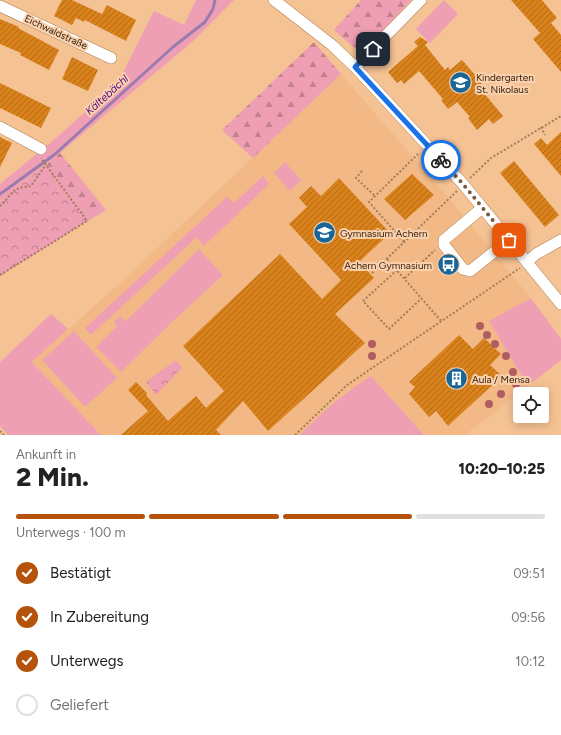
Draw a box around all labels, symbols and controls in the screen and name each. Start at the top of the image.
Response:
street label: Eichwaldstraße [22,12,90,52]
pin [356,32,390,66]
icon: home [362,38,384,60]
school or university icon: Kindergarten St. Nikolaus [447,70,473,96]
place label: Kindergarten St. Nikolaus [476,71,534,96]
water label: Kältebächl [83,72,132,118]
courier [421,140,461,180]
icon: bike [430,149,452,171]
school or university icon: Gymnasium Achern [312,220,338,246]
pin [492,223,526,257]
place label: Gymnasium Achern [340,227,428,240]
icon: bag [498,229,520,251]
bus stop icon: Achern Gymnasium [435,252,461,278]
place label: Achern Gymnasium [344,259,432,272]
building icon: Aula / Mensa [443,366,469,392]
place label: Aula / Mensa [472,373,530,386]
map controls [513,387,549,423]
button: locate [513,387,549,423]
text: Ankunft in [16,447,76,462]
text: 10:20–10:25 [459,460,545,478]
text: 2 Min. [16,461,89,493]
text: Unterwegs · 100 m [16,525,126,540]
icon: check [16,562,38,584]
text: Bestätigt [50,564,111,582]
text: 09:51 [513,566,545,581]
icon: check [16,606,38,628]
text: In Zubereitung [50,608,149,626]
text: 09:56 [511,610,545,625]
icon: check [16,650,38,672]
text: Unterwegs [50,652,123,670]
text: 10:12 [515,654,545,669]
text: Geliefert [50,696,109,714]

